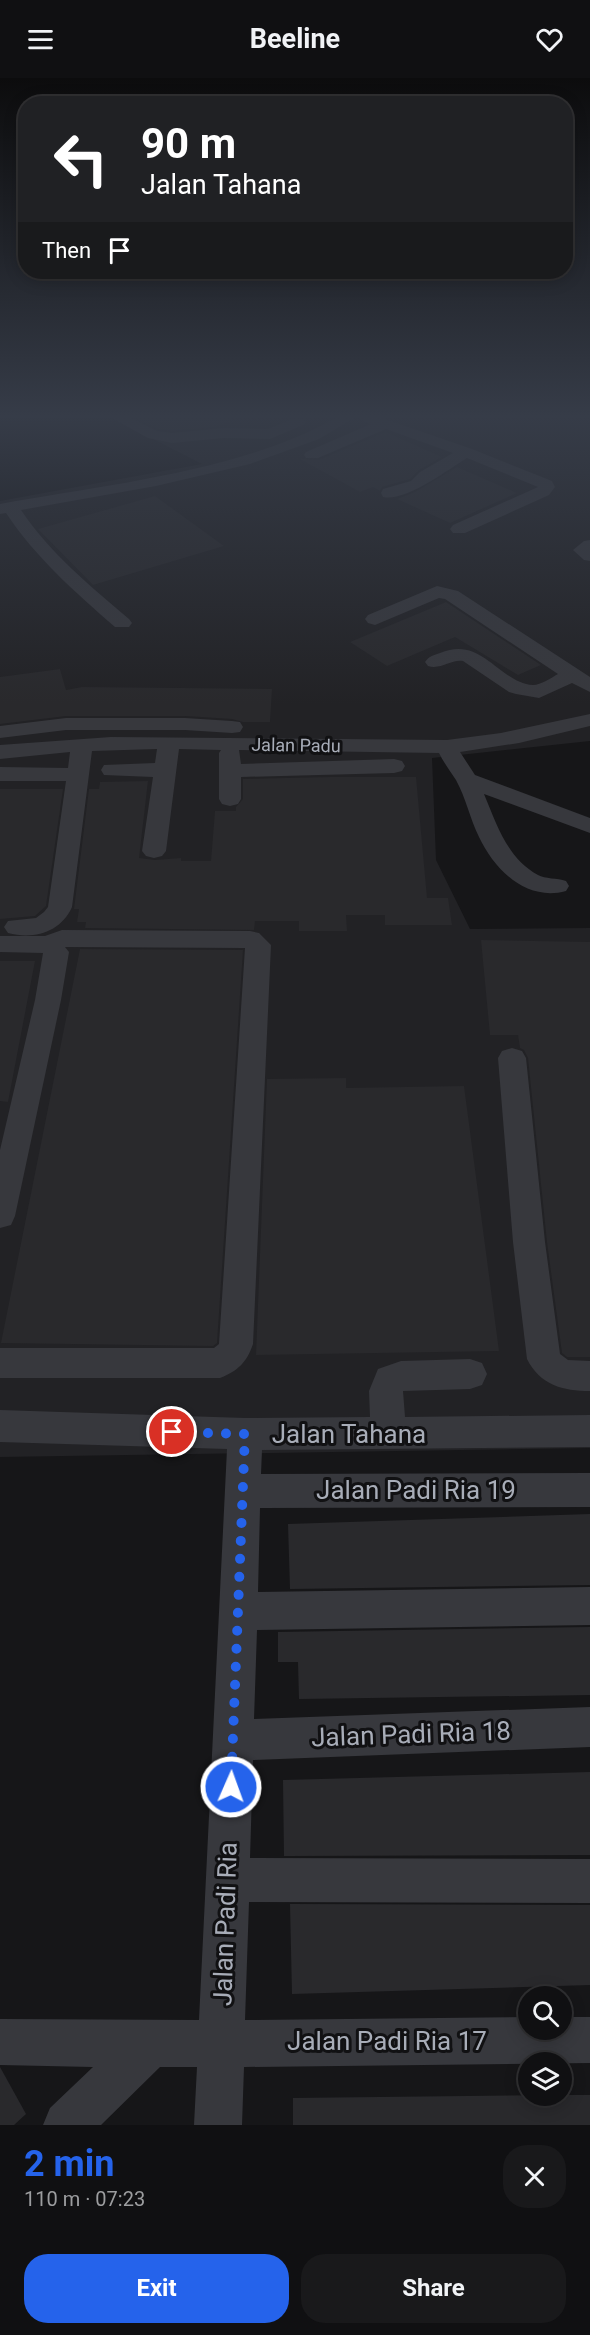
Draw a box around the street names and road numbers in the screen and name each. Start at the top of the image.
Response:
street label: Jalan Padu [251,734,341,756]
street label: Jalan Tahana [272,1419,426,1449]
street label: Jalan Padi Ria 19 [316,1475,516,1505]
street label: Jalan Padi Ria 18 [311,1716,511,1752]
street label: Jalan Padi Ria [207,1841,243,2007]
street label: Jalan Padi Ria 17 [287,2026,487,2056]

